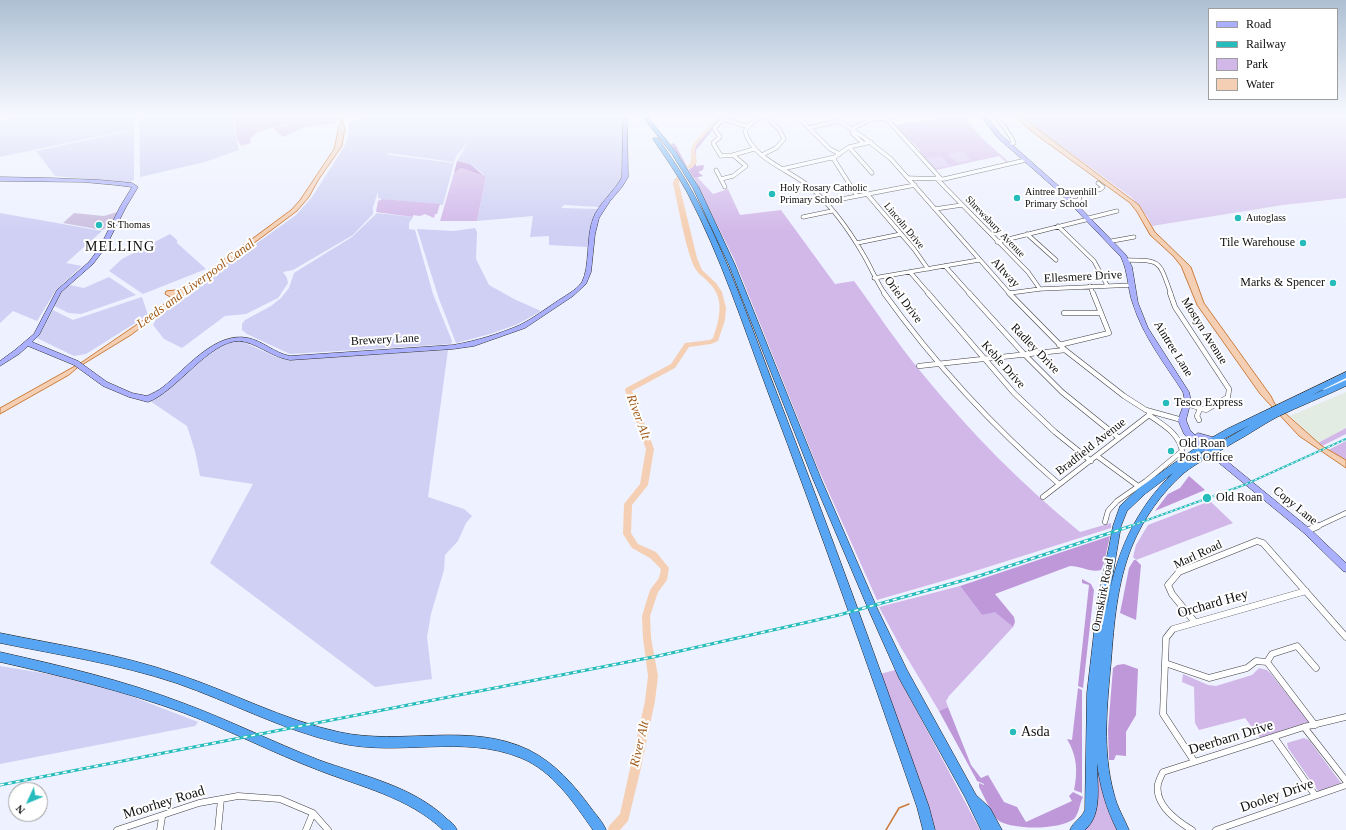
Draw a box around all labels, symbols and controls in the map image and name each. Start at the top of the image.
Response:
legend [1208,8,1338,100]
text: Road [1246,17,1271,31]
text: Railway [1246,37,1286,51]
text: Park [1246,57,1268,71]
text: Water [1246,77,1274,91]
place label: Holy Rosary Catholic Primary School [780,182,867,206]
place label: Aintree Davenhill Primary School [1025,186,1097,210]
marker: Holy Rosary Catholic Primary School [767,189,777,199]
marker: Aintree Davenhill Primary School [1012,193,1022,203]
street label: Shrewsbury Avenue [963,194,1027,260]
street label: Lincoln Drive [881,201,927,251]
place label: Autoglass [1246,212,1286,224]
marker: Autoglass [1233,213,1243,223]
place label: St Thomas [107,219,150,231]
marker: St Thomas [94,220,104,230]
water label: Leeds and Liverpool Canal [134,236,258,332]
place label: Tile Warehouse [1220,236,1295,250]
marker: Tile Warehouse [1298,238,1308,248]
district label: MELLING [85,239,155,255]
street label: Altway [988,255,1022,291]
street label: Ellesmere Drive [1044,268,1122,286]
street label: Oriel Drive [881,274,925,326]
place label: Marks & Spencer [1240,276,1325,290]
marker: Marks & Spencer [1328,278,1338,288]
street label: Mostyn Avenue [1178,295,1230,367]
street label: Aintree Lane [1150,318,1196,380]
street label: Radley Drive [1007,321,1063,377]
street label: Brewery Lane [351,331,419,349]
street label: Keble Drive [978,338,1028,392]
water label: River Alt [623,392,653,442]
place label: Tesco Express [1174,396,1243,410]
marker: Tesco Express [1161,398,1171,408]
street label: Bradfield Avenue [1053,415,1129,479]
place label: Old Roan Post Office [1179,437,1233,465]
marker: Old Roan Post Office [1166,446,1176,456]
street label: Copy Lane [1270,484,1320,528]
place label: Old Roan [1216,491,1262,505]
marker: Old Roan [1201,492,1213,504]
street label: Marl Road [1172,538,1224,572]
street label: Ormskirk Road [1089,557,1117,633]
street label: Orchard Hey [1176,586,1250,622]
street label: Deerbarn Drive [1187,717,1275,759]
water label: River Alt [627,720,653,768]
place label: Asda [1021,724,1050,740]
marker: Asda [1008,727,1018,737]
street label: Dooley Drive [1238,776,1316,816]
north arrow [8,782,48,822]
street label: Moorhey Road [121,783,207,823]
text: N [13,803,27,817]

